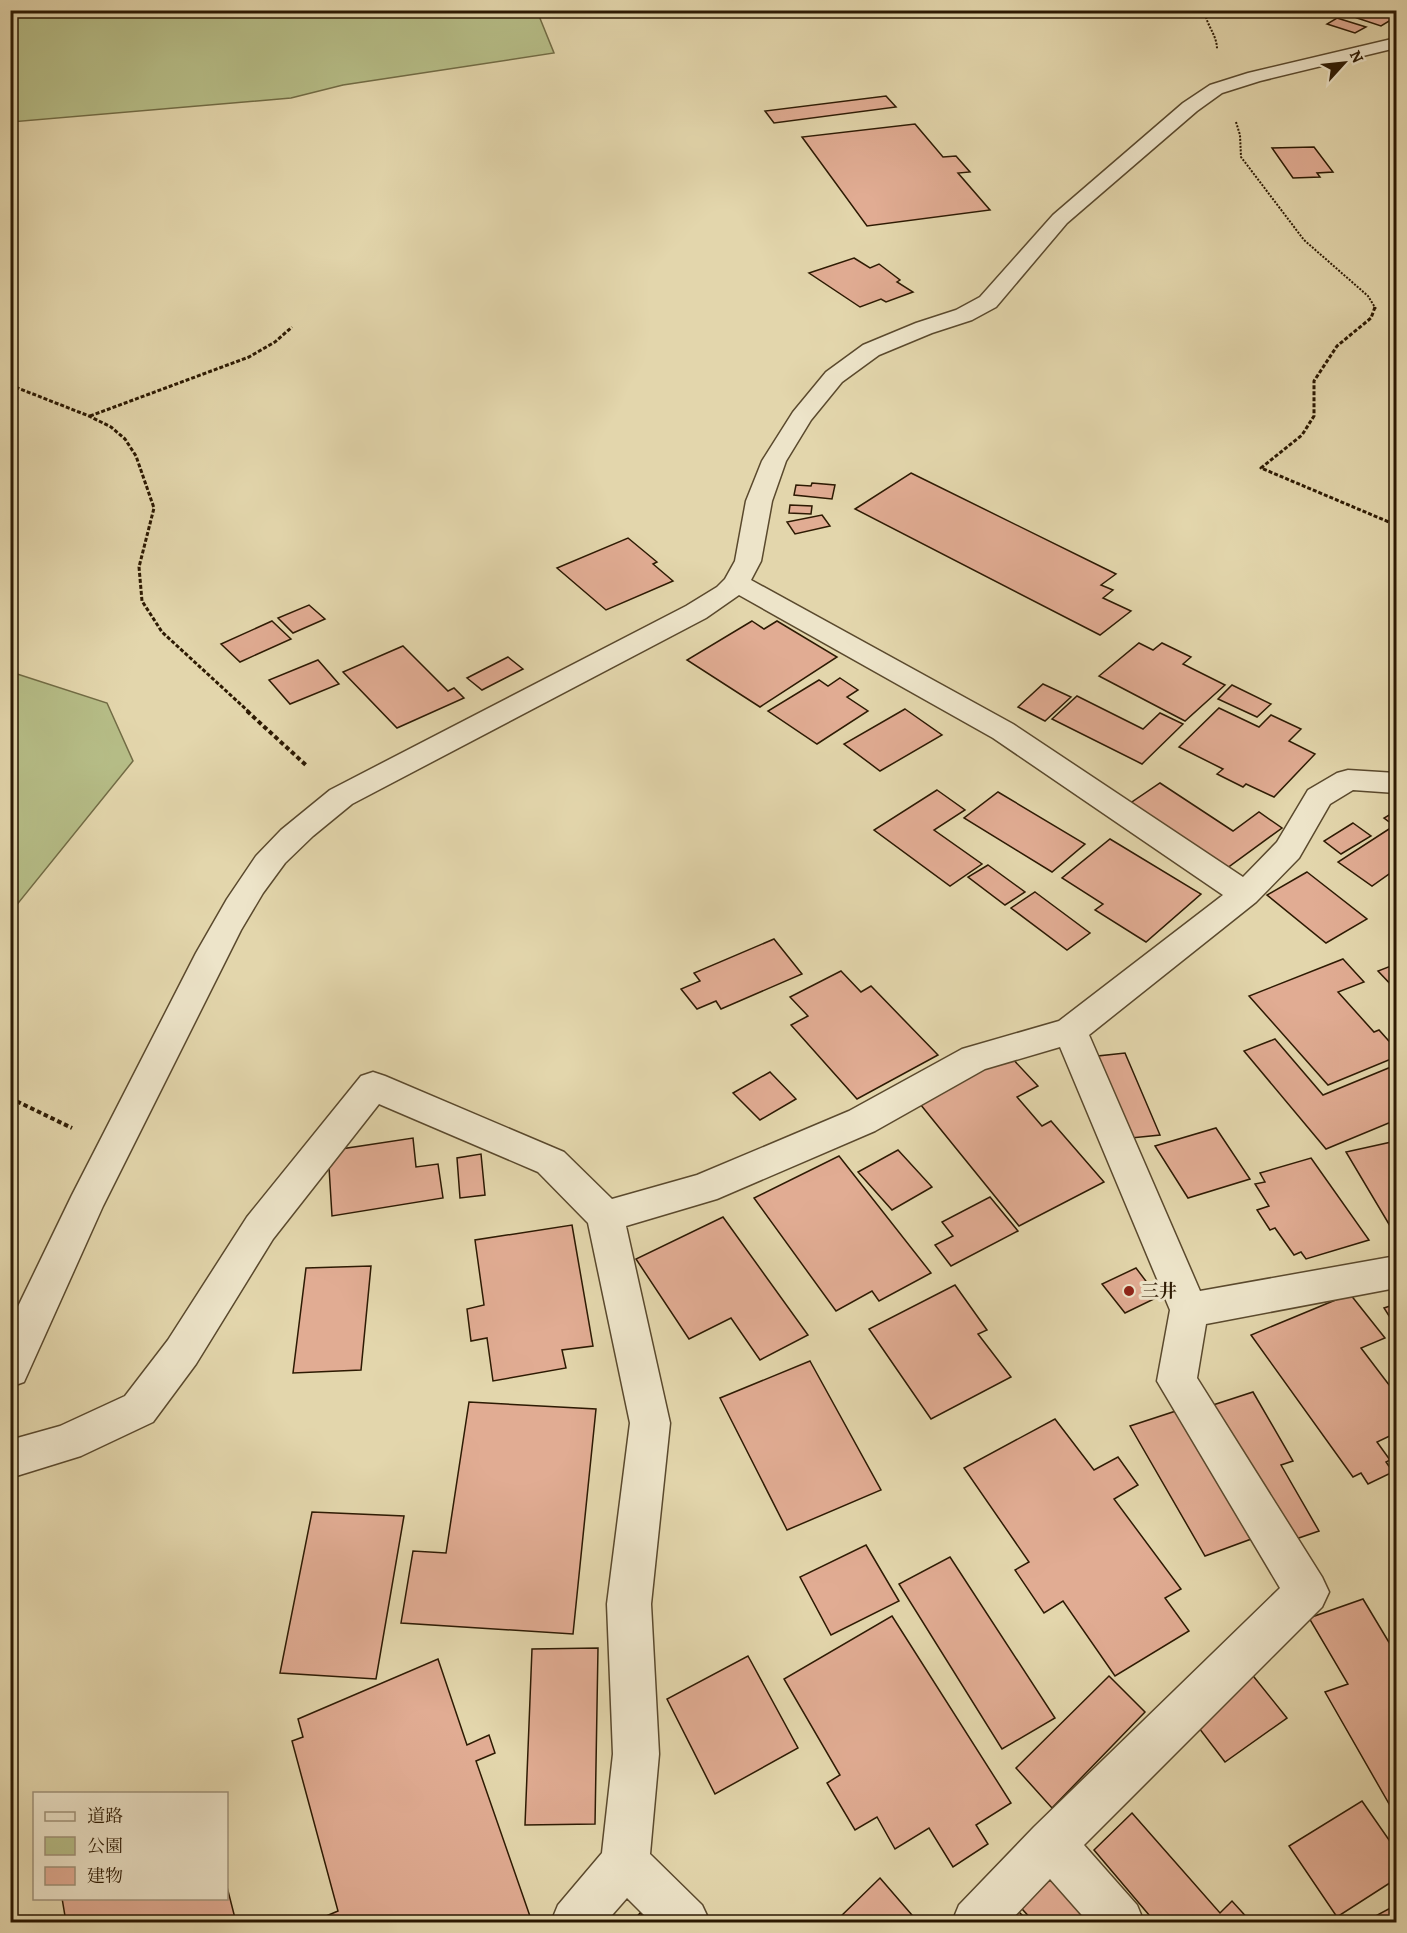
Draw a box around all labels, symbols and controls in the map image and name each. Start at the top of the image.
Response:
north arrow [1314,33,1374,93]
text: N [1344,46,1369,67]
place label: 三井 [1141,1279,1177,1303]
marker: 三井 [1122,1284,1136,1298]
legend [33,1792,228,1900]
text: 道路 [87,1804,123,1828]
text: 公園 [87,1834,123,1858]
text: 建物 [87,1864,123,1888]

